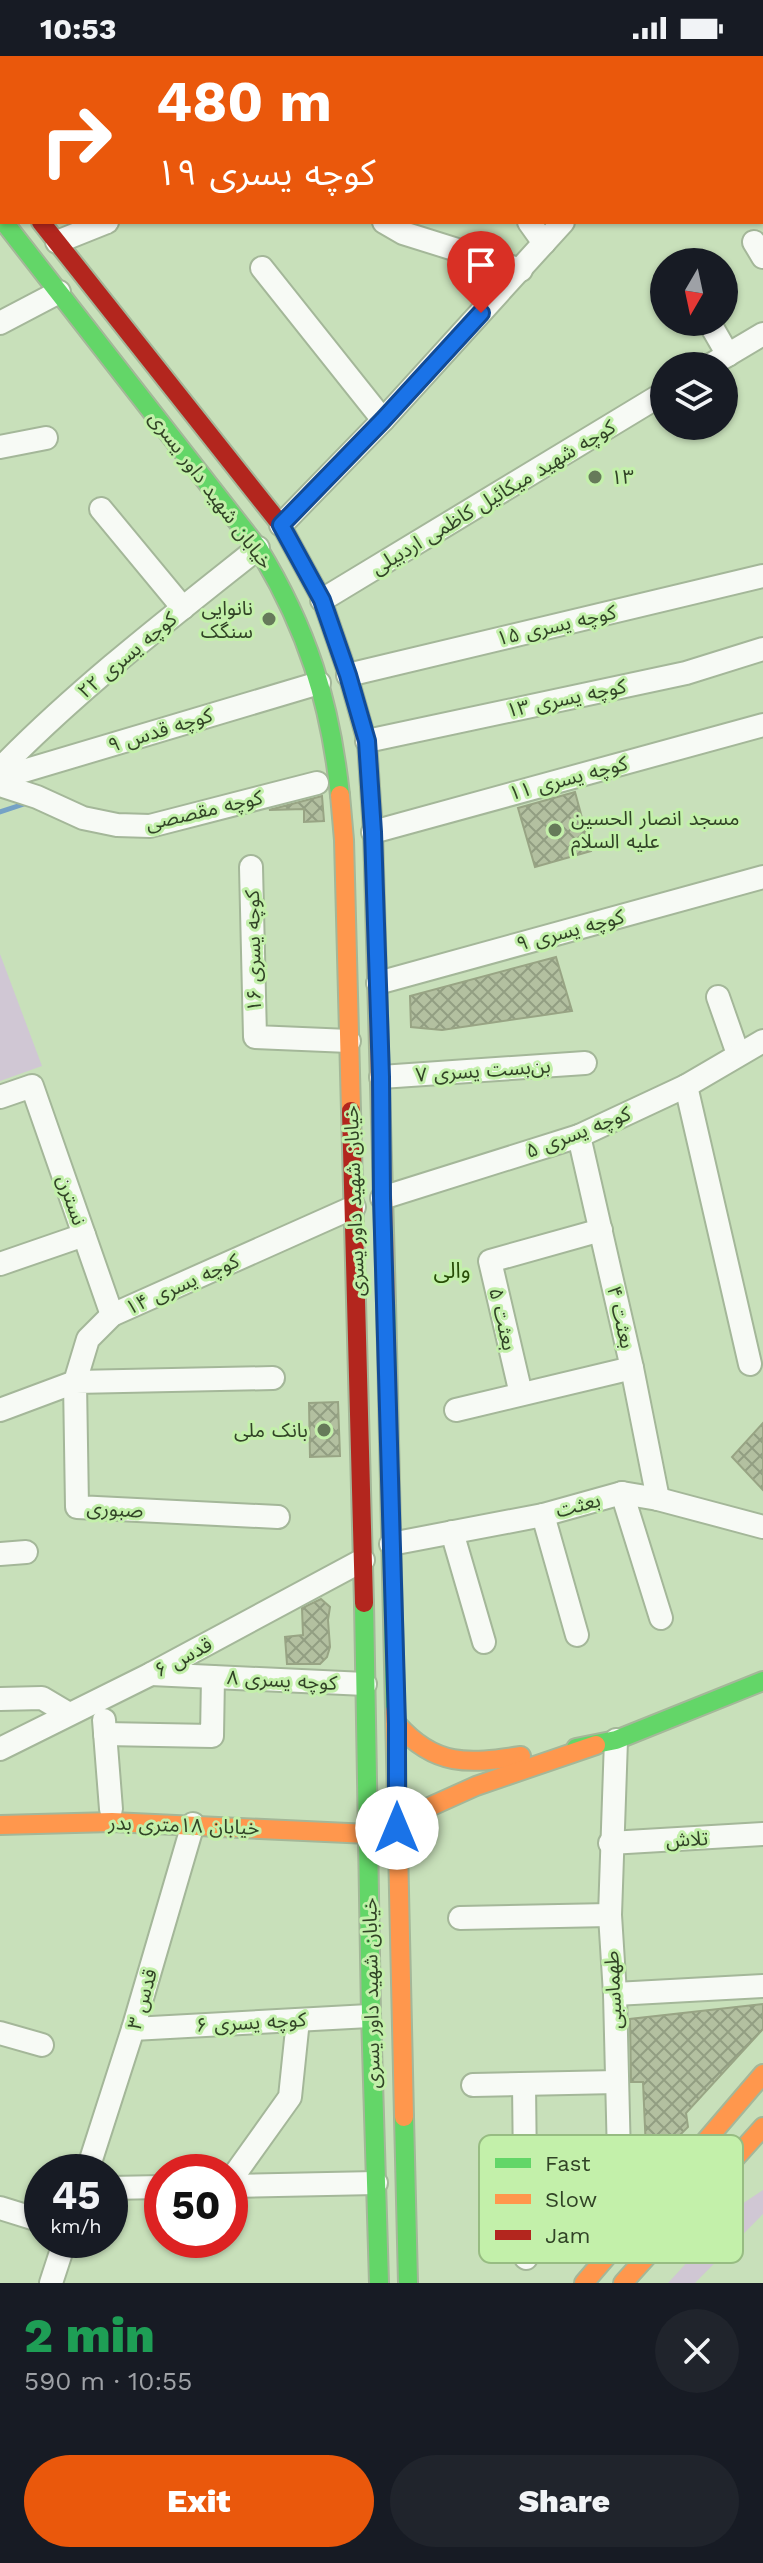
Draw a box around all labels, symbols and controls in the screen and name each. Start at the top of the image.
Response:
text: 10:53 [40,11,117,46]
text: 480 m [156,69,332,135]
icon: right [24,88,128,192]
text: کوچه یسری ۱۹ [156,152,375,194]
pin [447,231,515,313]
icon: arrive [459,243,503,287]
north arrow [650,248,738,336]
map controls [650,248,738,440]
button: layers [650,352,738,440]
street label: خیابان شهید داور یسری [144,406,278,574]
street label: کوچه شهید میکائیل کاظمی اردبیلی [367,414,620,580]
place label: ۱۳ [611,465,634,489]
marker: ۱۳ [586,468,604,486]
place label: نانوایی سنگک [201,596,253,643]
street label: کوچه یسری ۱۵ [494,599,619,651]
street label: کوچه یسری ۲۲ [73,606,183,704]
marker: نانوایی سنگک [260,610,278,628]
street label: کوچه یسری ۱۳ [504,673,629,723]
street label: کوچه قدس ۹ [105,703,216,758]
street label: کوچه یسری ۱۱ [506,750,631,806]
street label: کوچه مقصصی [143,785,266,836]
place label: مسجد انصار الحسین علیه السلام [571,806,740,856]
marker: مسجد انصار الحسین علیه السلام [546,821,564,839]
street label: کوچه یسری ۱۶ [240,889,267,1012]
street label: کوچه یسری ۹ [514,904,627,957]
street label: بن‌بست یسری ۷ [415,1053,551,1087]
street label: کوچه یسری ۵ [522,1101,635,1164]
street label: خیابان شهید داور یسری [339,1105,369,1297]
street label: نسترن [52,1172,92,1228]
street label: کوچه یسری ۱۴ [121,1248,244,1321]
district label: والی [434,1258,470,1283]
street label: بعثت ۴ [602,1283,640,1351]
street label: بعثت ۵ [484,1285,522,1353]
place label: بانک ملی [234,1418,308,1442]
marker: بانک ملی [315,1421,333,1439]
street label: بعثت [553,1488,603,1522]
street label: صبوری [86,1496,144,1522]
street label: قدس ۶ [150,1632,216,1682]
street label: کوچه یسری ۸ [226,1665,338,1696]
position arrow [355,1786,439,1870]
street label: خیابان ۱۸متری بدر [107,1810,260,1840]
street label: تلاش [665,1826,709,1852]
street label: خیابان شهید داور یسری [357,1897,385,2089]
street label: طهماسبی [599,1950,627,2030]
street label: قدس ۳ [122,1966,162,2032]
street label: کوچه یسری ۶ [195,2007,308,2038]
legend [479,2135,743,2263]
text: Fast [545,2151,591,2176]
speed limit sign: 50 [144,2154,248,2258]
text: 45 [51,2172,101,2219]
text: Slow [545,2187,597,2212]
text: km/h [50,2214,102,2238]
text: Jam [545,2223,590,2248]
text: 2 min [24,2307,155,2364]
button: close [655,2309,739,2393]
text: 590 m · 10:55 [24,2366,192,2396]
button: Exit [24,2455,374,2547]
button: Share [390,2455,739,2547]

